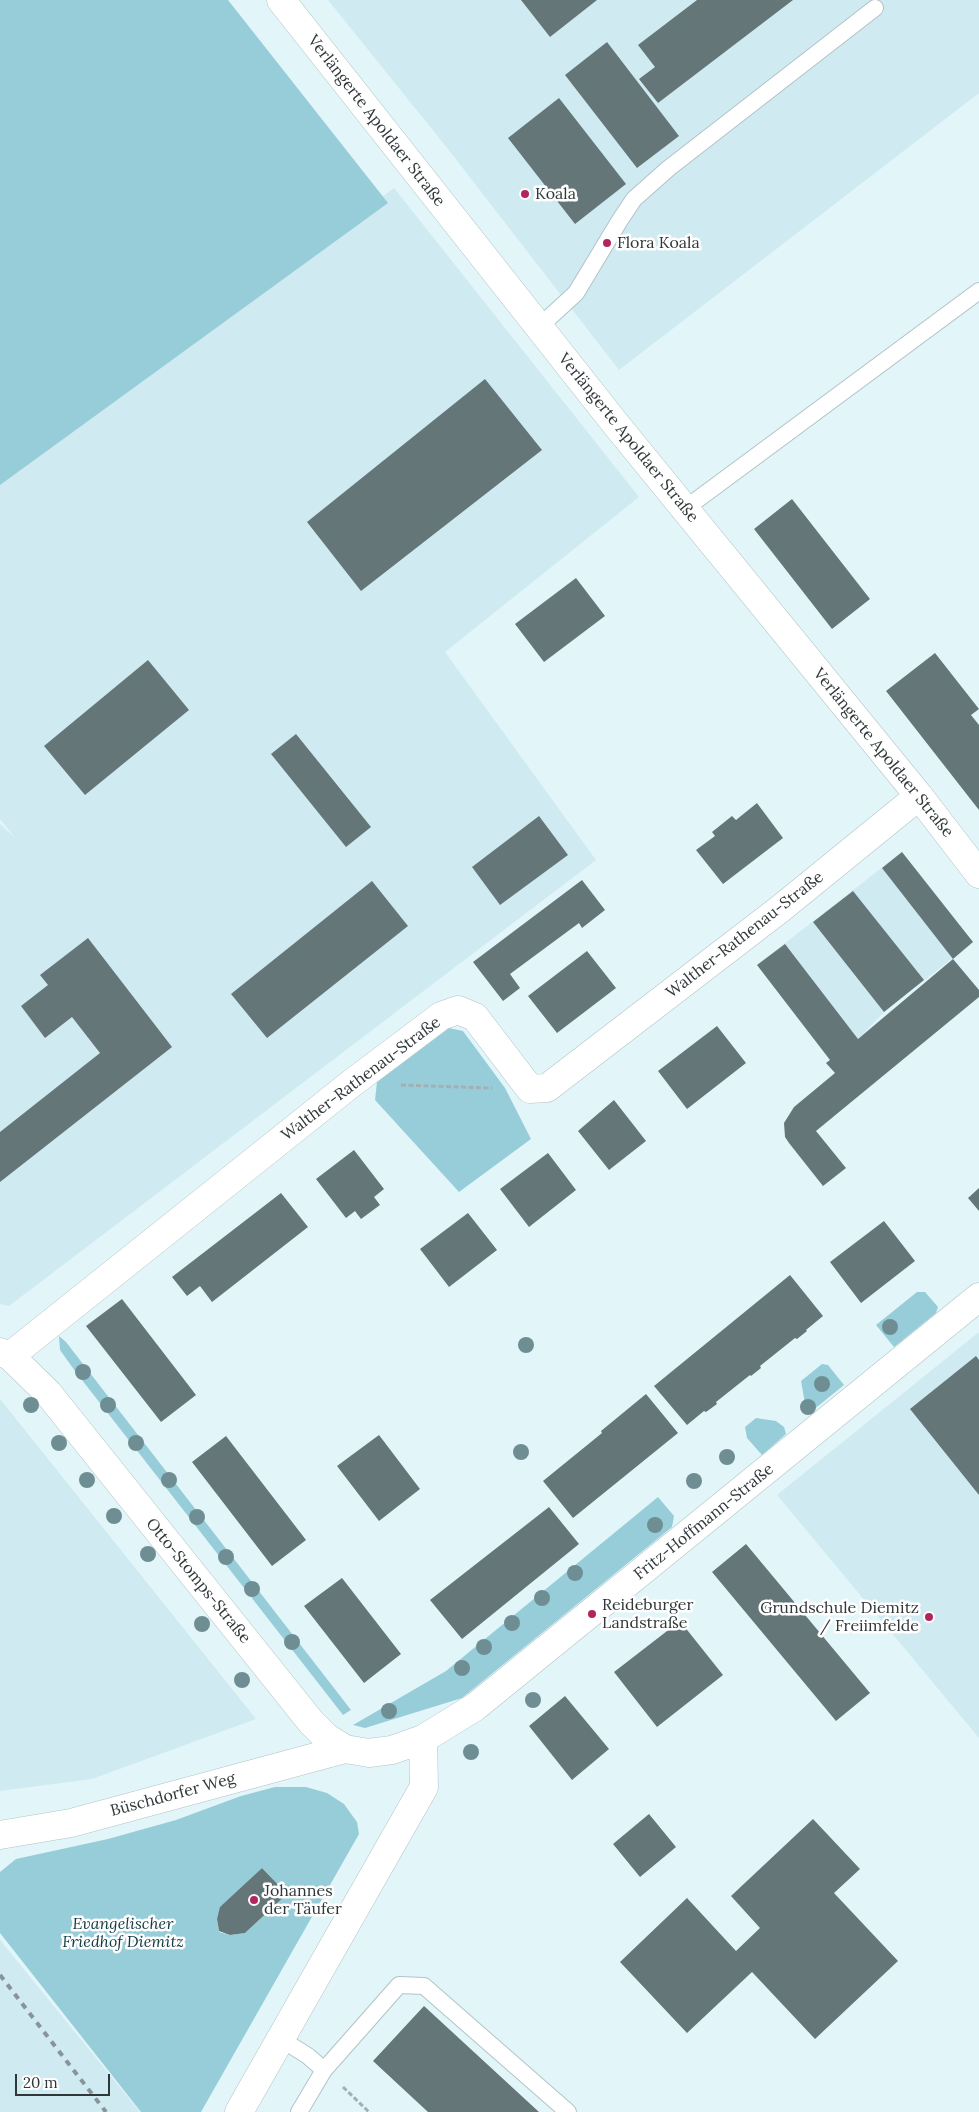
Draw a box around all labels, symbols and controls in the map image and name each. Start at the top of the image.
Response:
street label: Verlängerte Apoldaer Straße [303,32,449,210]
place label: Koala [535,184,576,204]
marker: Koala [519,188,531,200]
place label: Flora Koala [617,233,700,253]
marker: Flora Koala [601,237,613,249]
street label: Verlängerte Apoldaer Straße [554,350,702,526]
street label: Verlängerte Apoldaer Straße [809,665,957,841]
street label: Walther-Rathenau-Straße [663,868,827,1002]
street label: Walther-Rathenau-Straße [278,1013,444,1145]
street label: Fritz-Hoffmann-Straße [630,1460,778,1584]
street label: Otto-Stomps-Straße [142,1515,254,1647]
place label: Reideburger Landstraße [602,1595,693,1633]
place label: Grundschule Diemitz / Freiimfelde [760,1598,919,1636]
marker: Reideburger Landstraße [586,1608,598,1620]
marker: Grundschule Diemitz / Freiimfelde [923,1611,935,1623]
street label: Büschdorfer Weg [108,1769,238,1821]
place label: Johannes der Täufer [264,1881,342,1919]
marker: Johannes der Täufer [248,1894,260,1906]
park label: Evangelischer Friedhof Diemitz [62,1914,184,1952]
scale bar [18,2064,112,2096]
text: 20 m [23,2073,58,2092]

